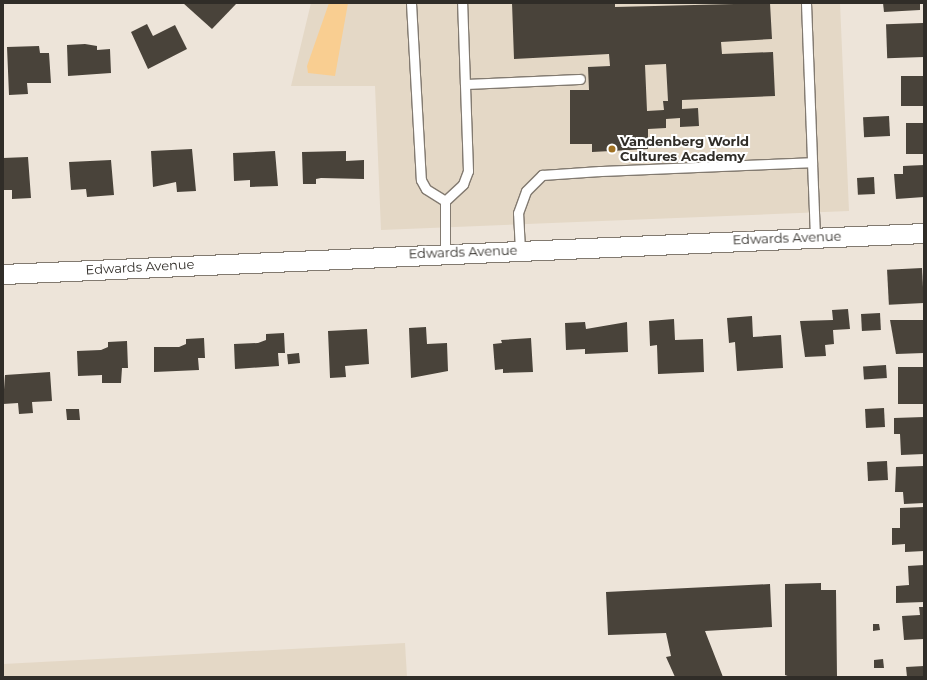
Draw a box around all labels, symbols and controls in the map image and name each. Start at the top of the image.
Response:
place label: Vandenberg World Cultures Academy [620,134,749,165]
marker: Vandenberg World Cultures Academy [607,144,617,154]
street label: Edwards Avenue [732,228,842,248]
street label: Edwards Avenue [408,242,518,262]
street label: Edwards Avenue [85,256,195,278]

